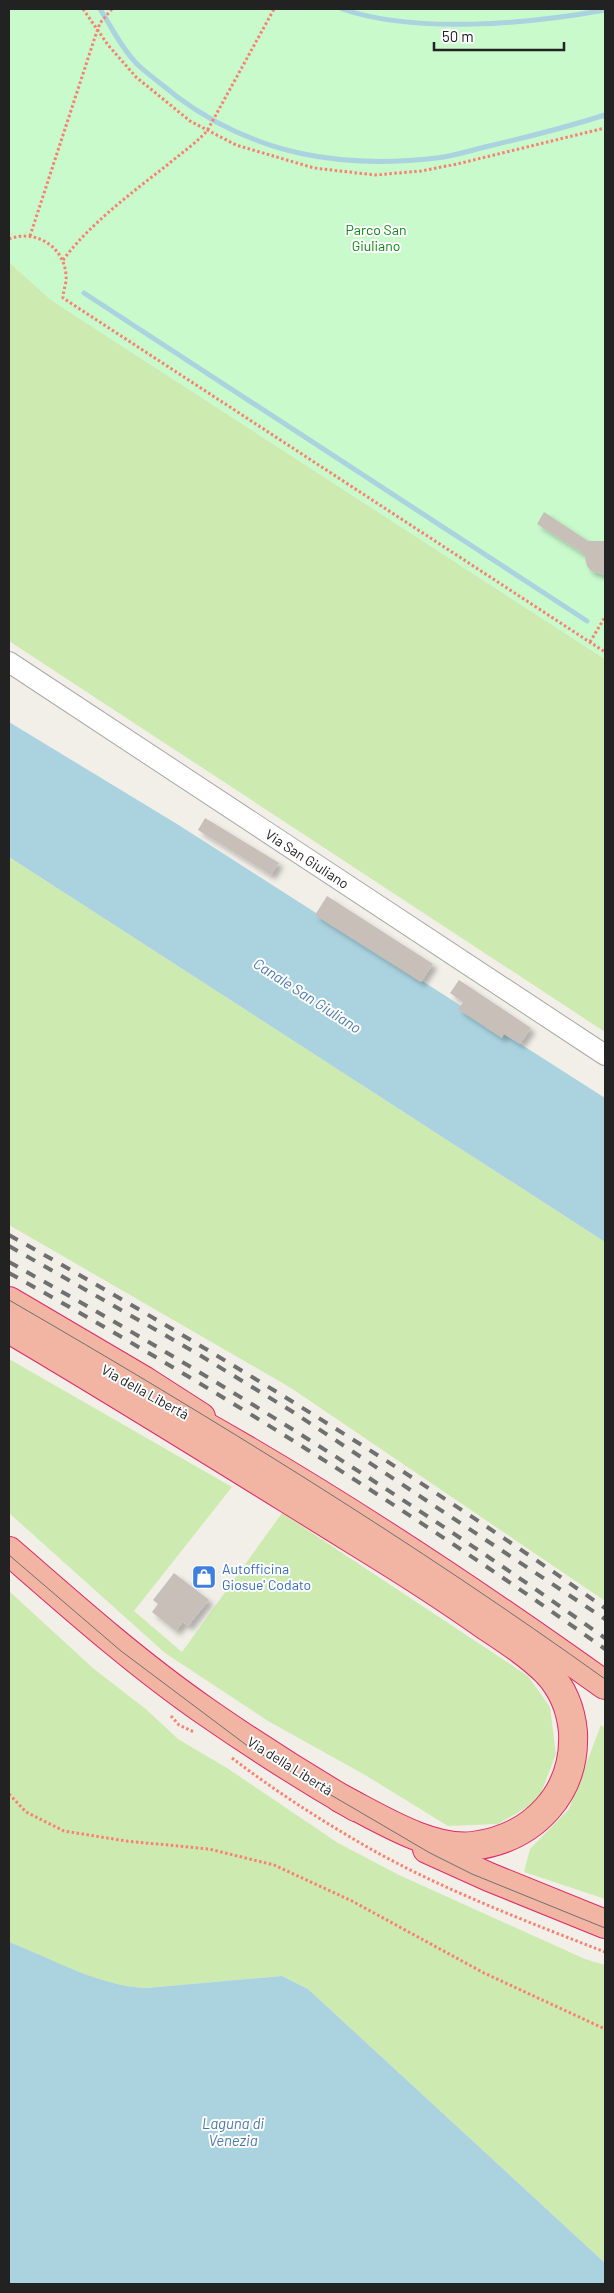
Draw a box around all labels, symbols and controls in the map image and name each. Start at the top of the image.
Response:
scale bar [434,20,564,52]
text: 50 m [442,27,474,45]
park label: Parco San Giuliano [346,221,406,254]
street label: Via San Giuliano [262,825,352,892]
water label: Canale San Giuliano [250,954,365,1037]
street label: Via della Libertà [99,1361,192,1423]
place label: Autofficina Giosue' Codato [222,1560,311,1593]
shop icon: Autofficina Giosue' Codato [191,1564,217,1590]
street label: Via della Libertà [244,1733,336,1799]
water label: Laguna di Venezia [202,2114,264,2149]

